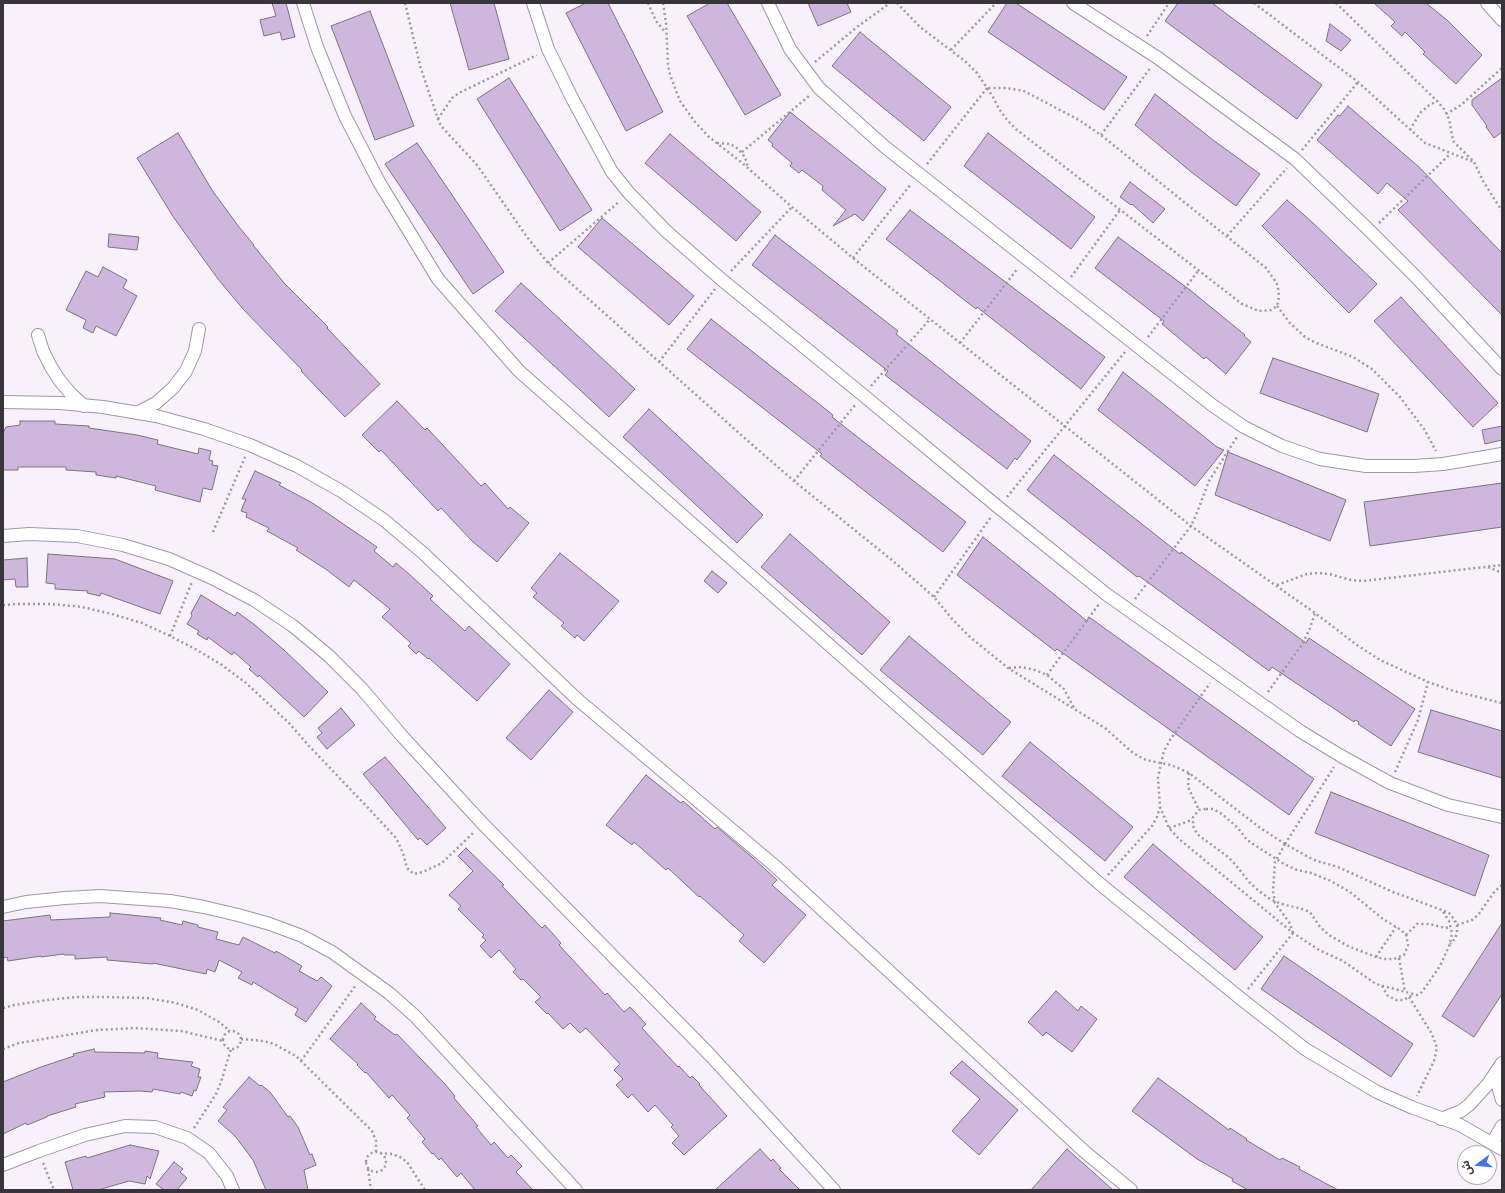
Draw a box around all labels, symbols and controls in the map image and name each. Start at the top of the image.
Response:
north arrow [1457,1145,1497,1185]
text: ش [1457,1159,1475,1177]

